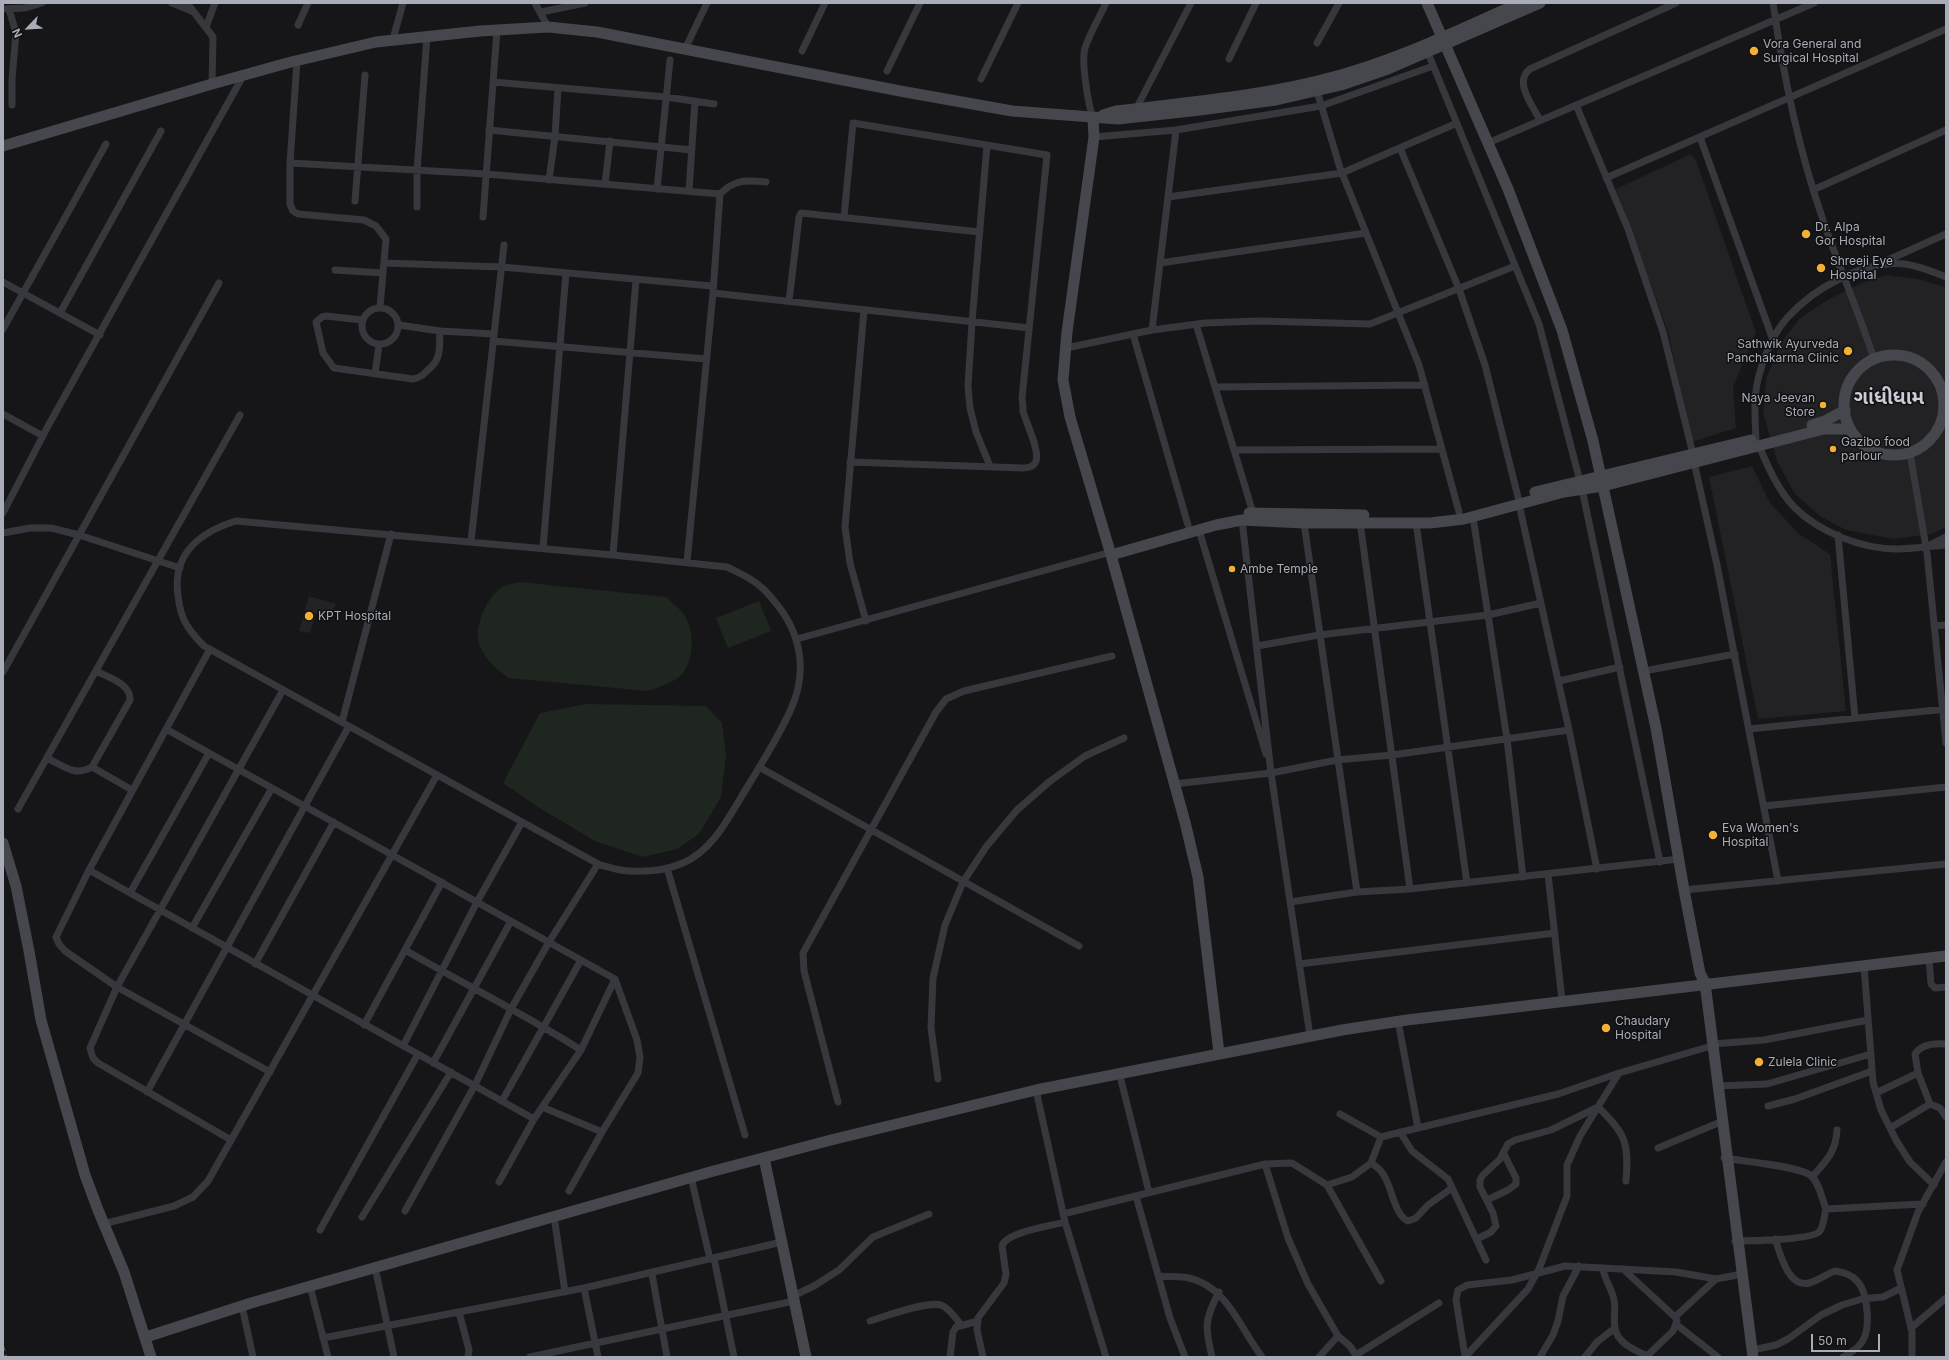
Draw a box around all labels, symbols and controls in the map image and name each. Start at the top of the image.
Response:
north arrow [8,8,48,48]
text: N [9,26,25,40]
place label: Vora General and Surgical Hospital [1763,37,1861,65]
marker: Vora General and Surgical Hospital [1748,45,1760,57]
place label: Dr. Alpa Gor Hospital [1815,220,1885,248]
marker: Dr. Alpa Gor Hospital [1800,228,1812,240]
place label: Shreeji Eye Hospital [1830,254,1893,282]
marker: Shreeji Eye Hospital [1815,262,1827,274]
place label: Sathwik Ayurveda Panchakarma Clinic [1727,337,1839,365]
marker: Sathwik Ayurveda Panchakarma Clinic [1842,345,1854,357]
district label: ગાંધીધામ [1854,386,1924,410]
place label: Naya Jeevan Store [1741,391,1815,419]
marker: Naya Jeevan Store [1818,400,1828,410]
place label: Gazibo food parlour [1841,435,1910,463]
marker: Gazibo food parlour [1828,444,1838,454]
place label: Ambe Temple [1240,562,1318,576]
marker: Ambe Temple [1227,564,1237,574]
place label: KPT Hospital [318,609,391,623]
marker: KPT Hospital [303,610,315,622]
place label: Eva Women's Hospital [1722,821,1799,849]
marker: Eva Women's Hospital [1707,829,1719,841]
place label: Chaudary Hospital [1615,1014,1670,1042]
marker: Chaudary Hospital [1600,1022,1612,1034]
place label: Zulela Clinic [1768,1055,1837,1069]
marker: Zulela Clinic [1753,1056,1765,1068]
scale bar [1813,1326,1882,1352]
text: 50 m [1818,1333,1847,1348]

